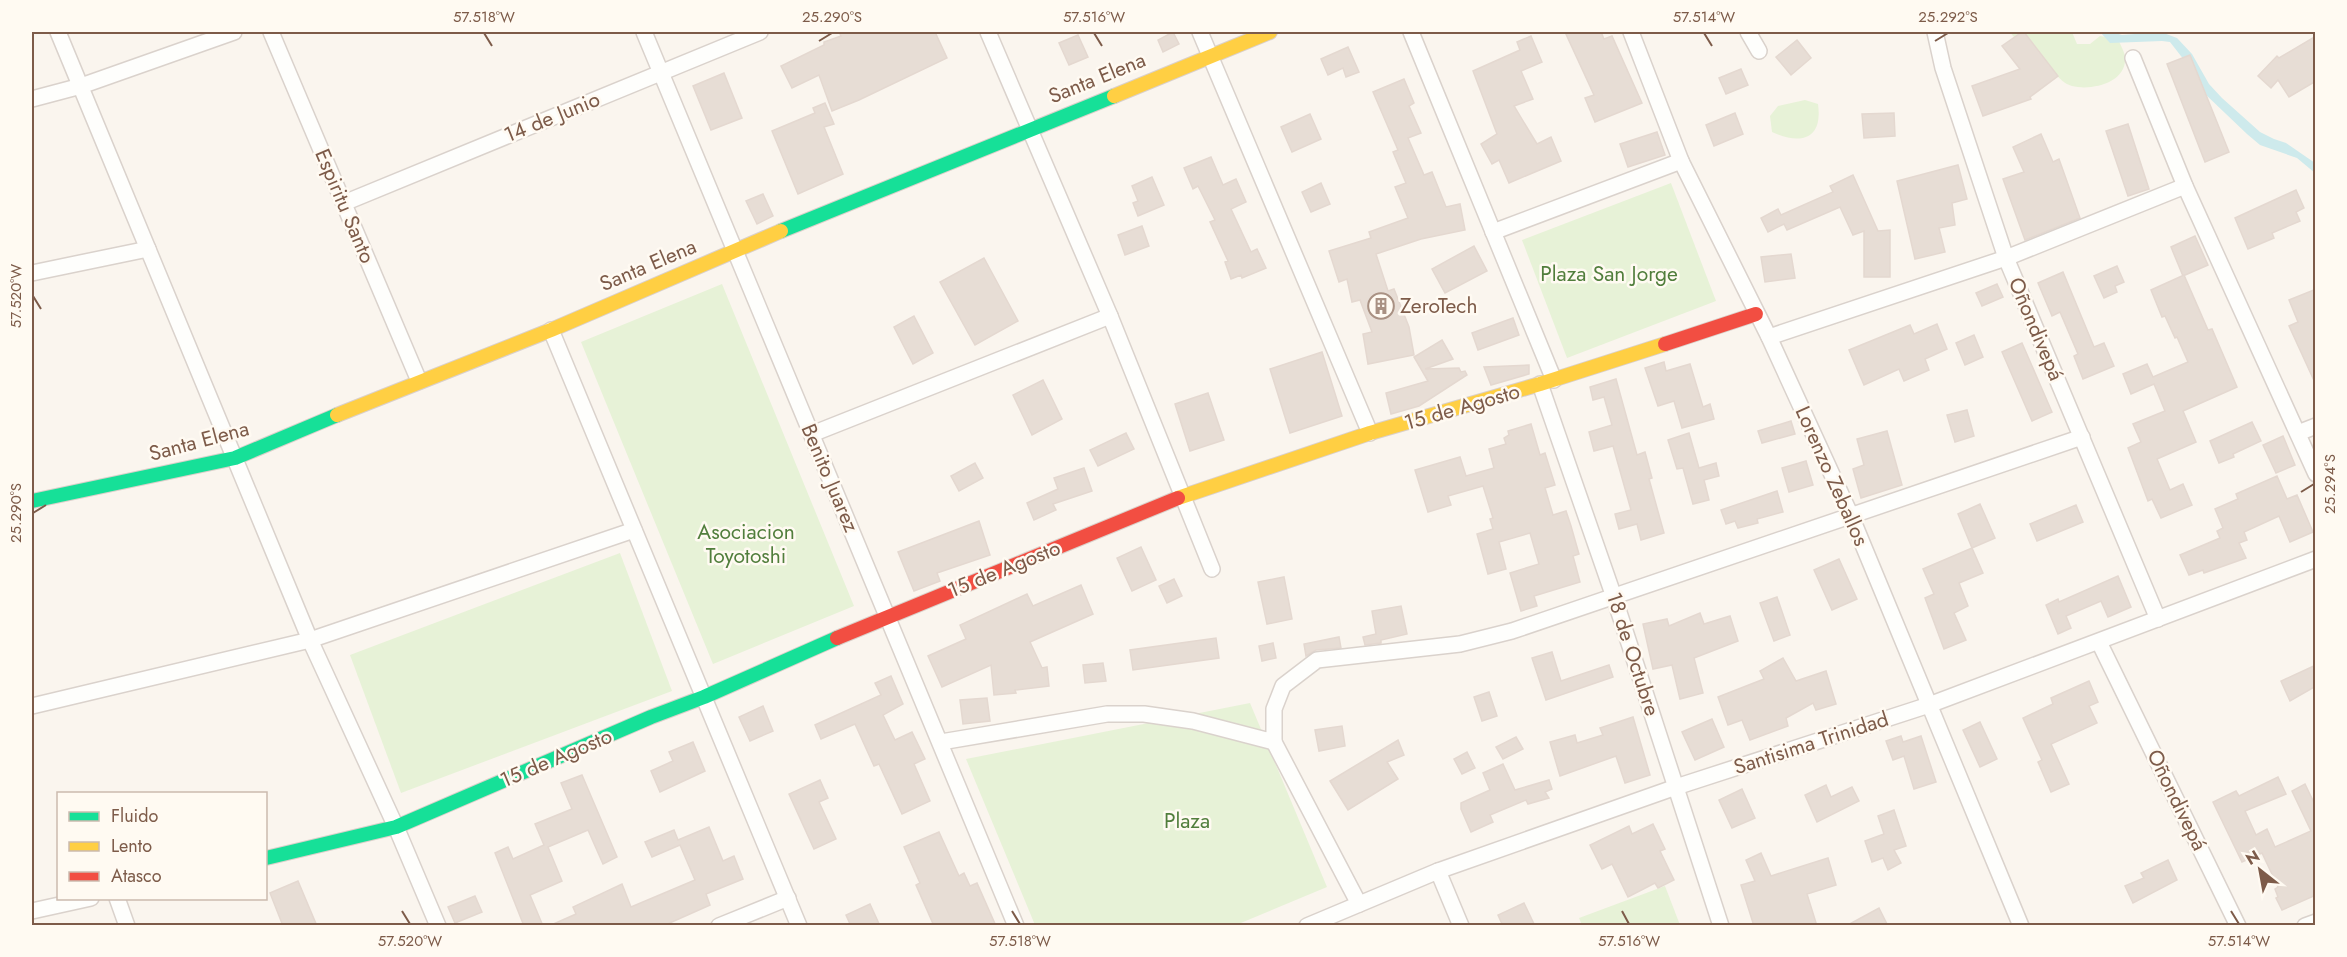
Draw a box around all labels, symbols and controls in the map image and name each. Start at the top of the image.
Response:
text: 57.518°W [453,6,515,28]
text: 25.290°S [802,6,862,28]
text: 57.516°W [1063,6,1125,28]
text: 57.514°W [1673,6,1735,28]
text: 25.292°S [1918,6,1978,28]
street label: Santa Elena [1044,45,1150,111]
street label: 14 de Junio [500,84,604,150]
street label: Espiritu Santo [307,144,383,268]
street label: Santa Elena [595,231,701,299]
park label: Plaza San Jorge [1540,259,1678,289]
text: 57.520°W [5,264,27,328]
street label: Oñondivepá [2001,273,2071,385]
building icon: ZeroTech [1366,291,1396,321]
place label: ZeroTech [1400,291,1477,321]
street label: 15 de Agosto [1401,376,1523,438]
street label: Lorenzo Zeballos [1788,401,1876,551]
street label: Santa Elena [146,413,252,469]
street label: Benito Juarez [794,419,866,537]
text: 25.294°S [2319,454,2341,514]
text: 25.290°S [5,483,27,543]
park label: Asociacion Toyotoshi [697,517,795,571]
street label: 15 de Agosto [943,533,1065,605]
street label: 18 de Octubre [1599,588,1667,720]
street label: Santisima Trinidad [1730,704,1892,782]
street label: 15 de Agosto [495,721,617,795]
street label: Oñondivepá [2140,744,2214,856]
legend [57,792,267,900]
text: Fluido [111,803,159,829]
park label: Plaza [1164,806,1210,836]
text: Lento [111,833,152,859]
north arrow [2230,840,2290,900]
text: N [2241,844,2264,871]
text: Atasco [111,863,162,889]
text: 57.520°W [378,930,442,952]
text: 57.518°W [989,930,1051,952]
text: 57.516°W [1598,930,1660,952]
text: 57.514°W [2208,930,2270,952]

